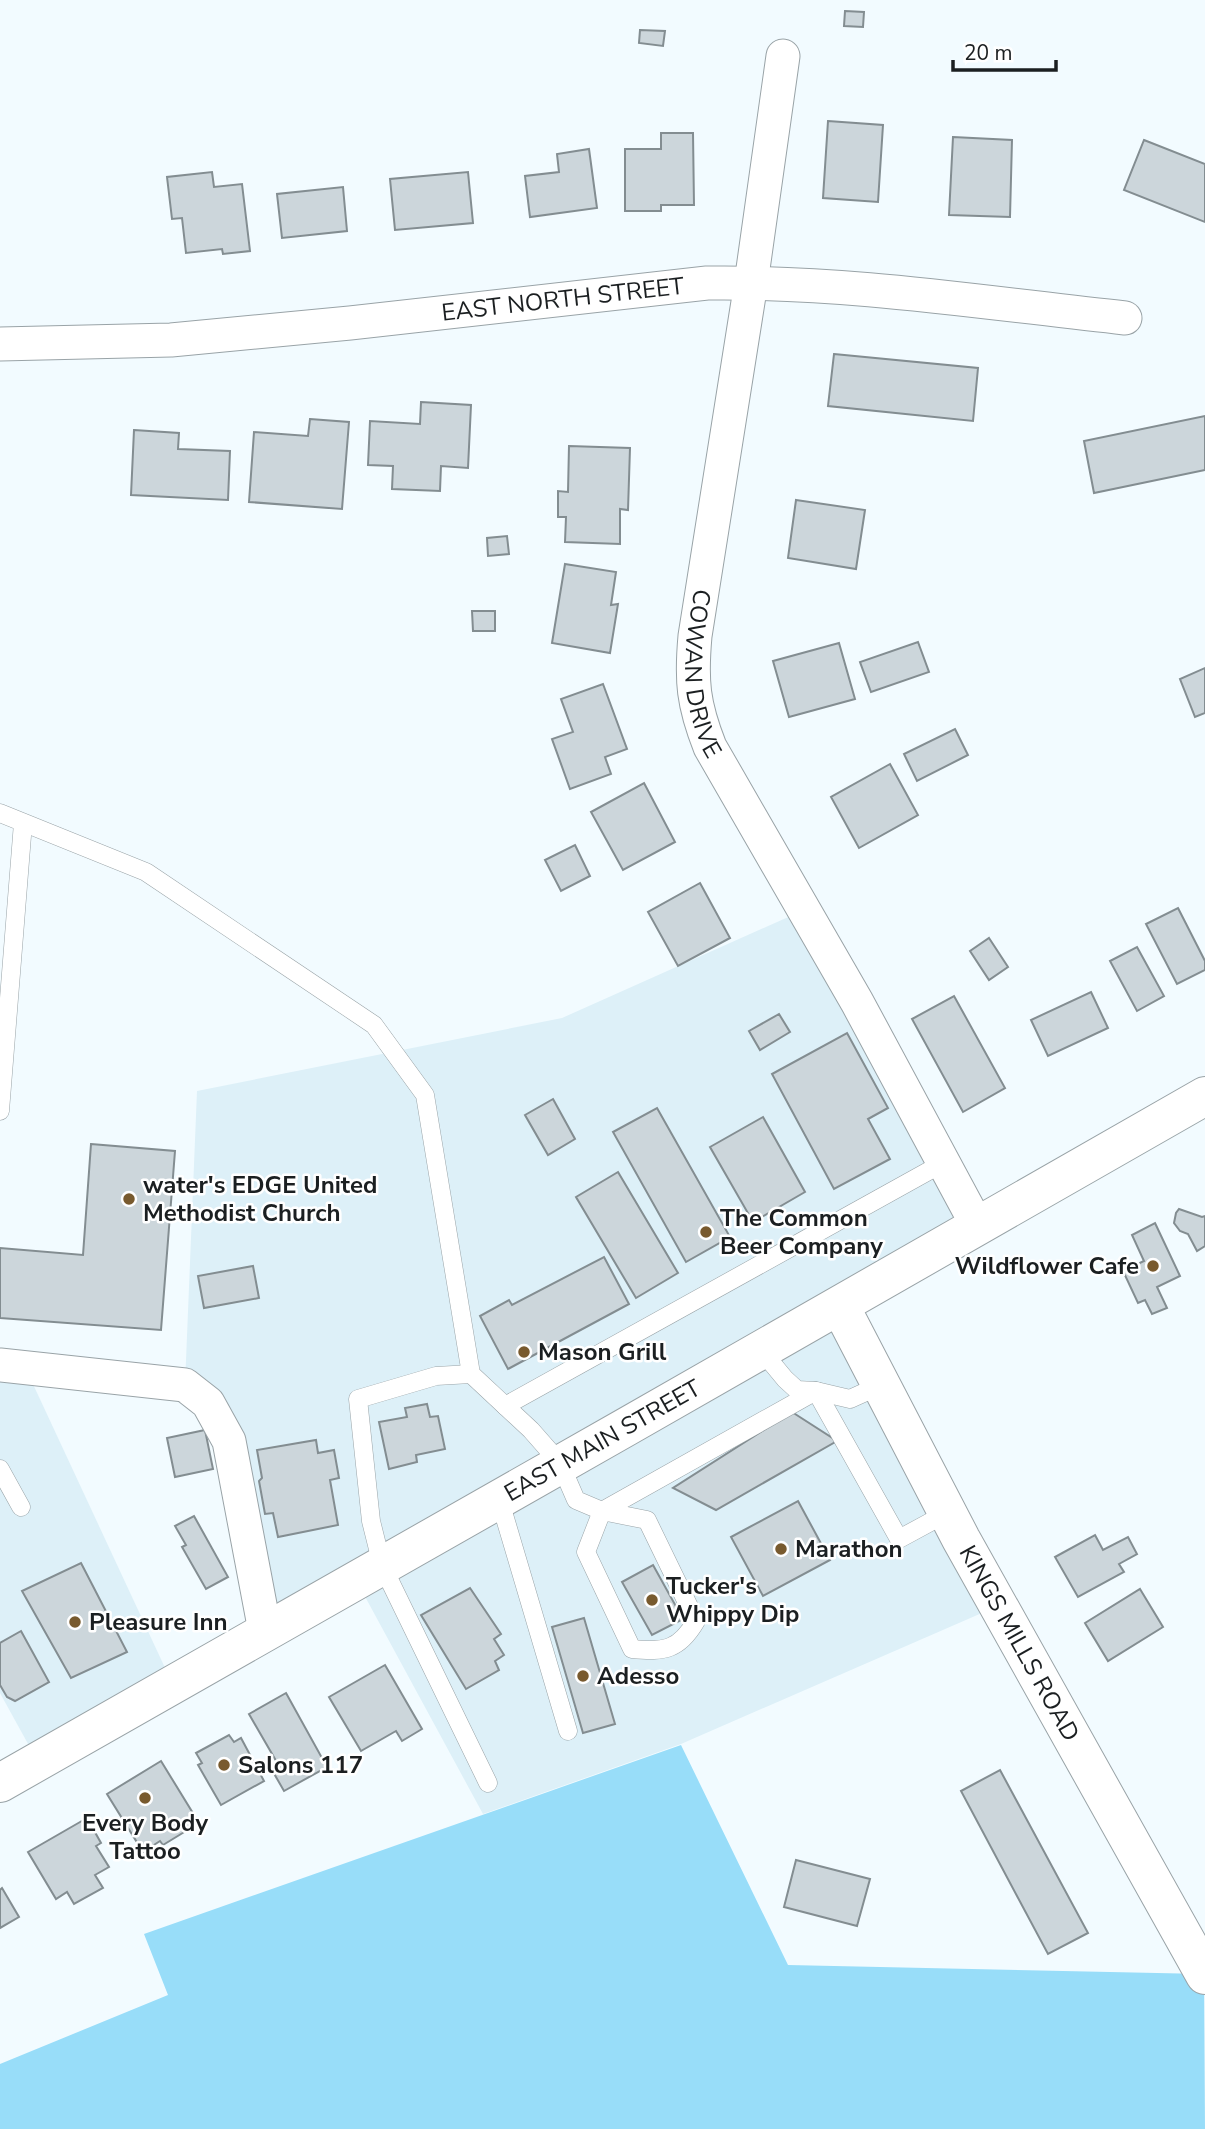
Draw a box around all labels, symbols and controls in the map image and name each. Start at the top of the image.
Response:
scale bar [953,28,1056,72]
text: 20 m [964,39,1013,67]
street label: EAST NORTH STREET [440,270,686,329]
street label: COWAN DRIVE [677,587,729,764]
place label: water's EDGE United Methodist Church [143,1169,377,1229]
marker: water's EDGE United Methodist Church [121,1191,137,1207]
place label: The Common Beer Company [720,1202,883,1262]
marker: The Common Beer Company [698,1224,714,1240]
place label: Wildflower Cafe [955,1250,1139,1282]
marker: Wildflower Cafe [1145,1258,1161,1274]
place label: Mason Grill [538,1336,667,1368]
marker: Mason Grill [516,1344,532,1360]
street label: EAST MAIN STREET [498,1372,707,1509]
place label: Marathon [795,1533,903,1565]
street label: KINGS MILLS ROAD [952,1539,1087,1747]
marker: Marathon [773,1541,789,1557]
place label: Tucker's Whippy Dip [666,1570,799,1630]
marker: Tucker's Whippy Dip [644,1592,660,1608]
place label: Pleasure Inn [89,1606,227,1638]
marker: Pleasure Inn [67,1614,83,1630]
place label: Adesso [597,1660,679,1692]
marker: Adesso [575,1668,591,1684]
place label: Salons 117 [238,1749,363,1781]
marker: Salons 117 [216,1757,232,1773]
marker: Every Body Tattoo [137,1790,153,1806]
place label: Every Body Tattoo [82,1807,208,1867]

